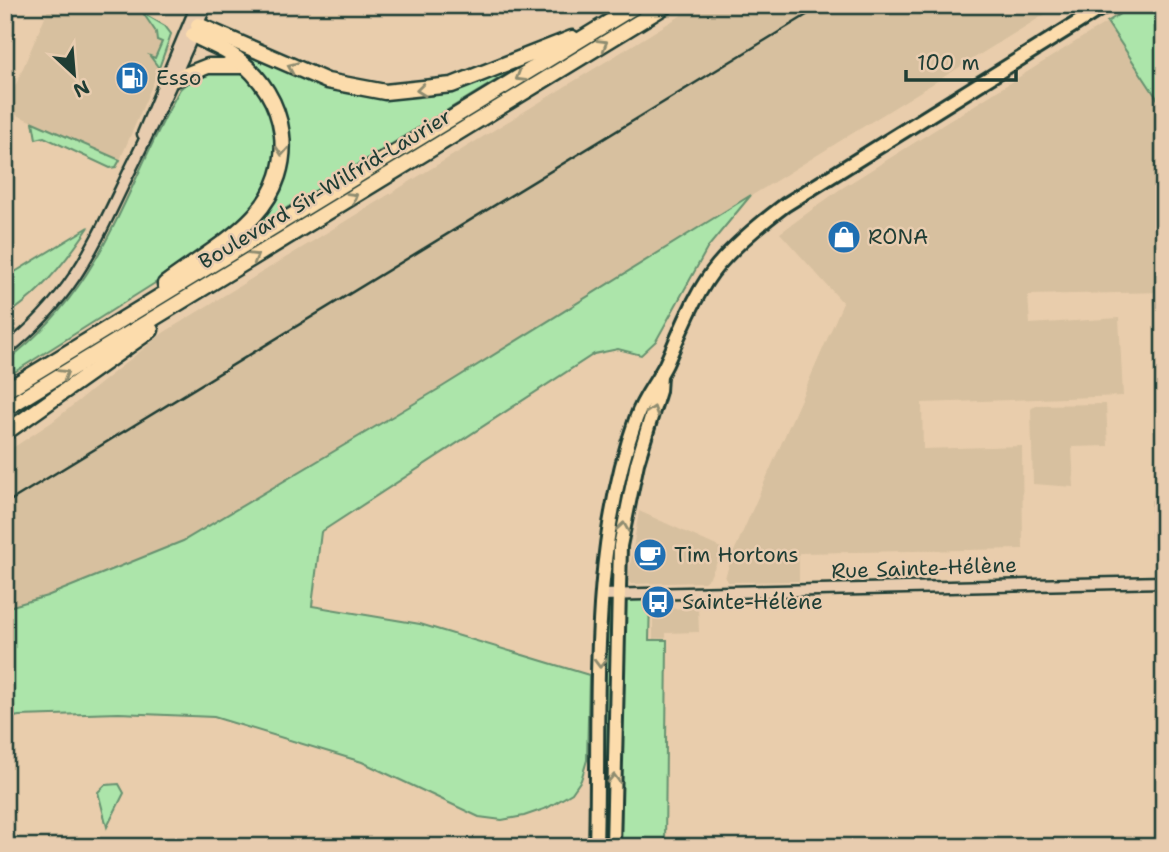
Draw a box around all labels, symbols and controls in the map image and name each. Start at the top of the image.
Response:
north arrow [38,38,108,108]
scale bar [906,38,1017,82]
one-way arrow [596,40,609,53]
text: 100 m [917,49,980,77]
fuel station icon: Esso [113,59,151,97]
one-way arrow [287,61,299,75]
place label: Esso [156,64,201,92]
one-way arrow [515,68,528,81]
text: N [69,74,93,103]
one-way arrow [415,83,427,98]
street label: Boulevard Sir-Wilfrid-Laurier [194,102,457,276]
one-way arrow [275,146,290,157]
one-way arrow [346,192,359,205]
shop icon: RONA [825,218,863,256]
place label: RONA [868,223,928,251]
one-way arrow [247,253,260,266]
one-way arrow [56,369,69,382]
one-way arrow [644,406,659,418]
one-way arrow [615,521,630,533]
cafe icon: Tim Hortons [631,536,669,574]
place label: Tim Hortons [674,541,799,569]
street label: Rue Sainte-Hélène [831,551,1017,585]
bus stop icon: Sainte-Hélène [639,583,677,621]
place label: Sainte-Hélène [682,588,823,616]
one-way arrow [592,659,608,669]
one-way arrow [606,773,622,783]

